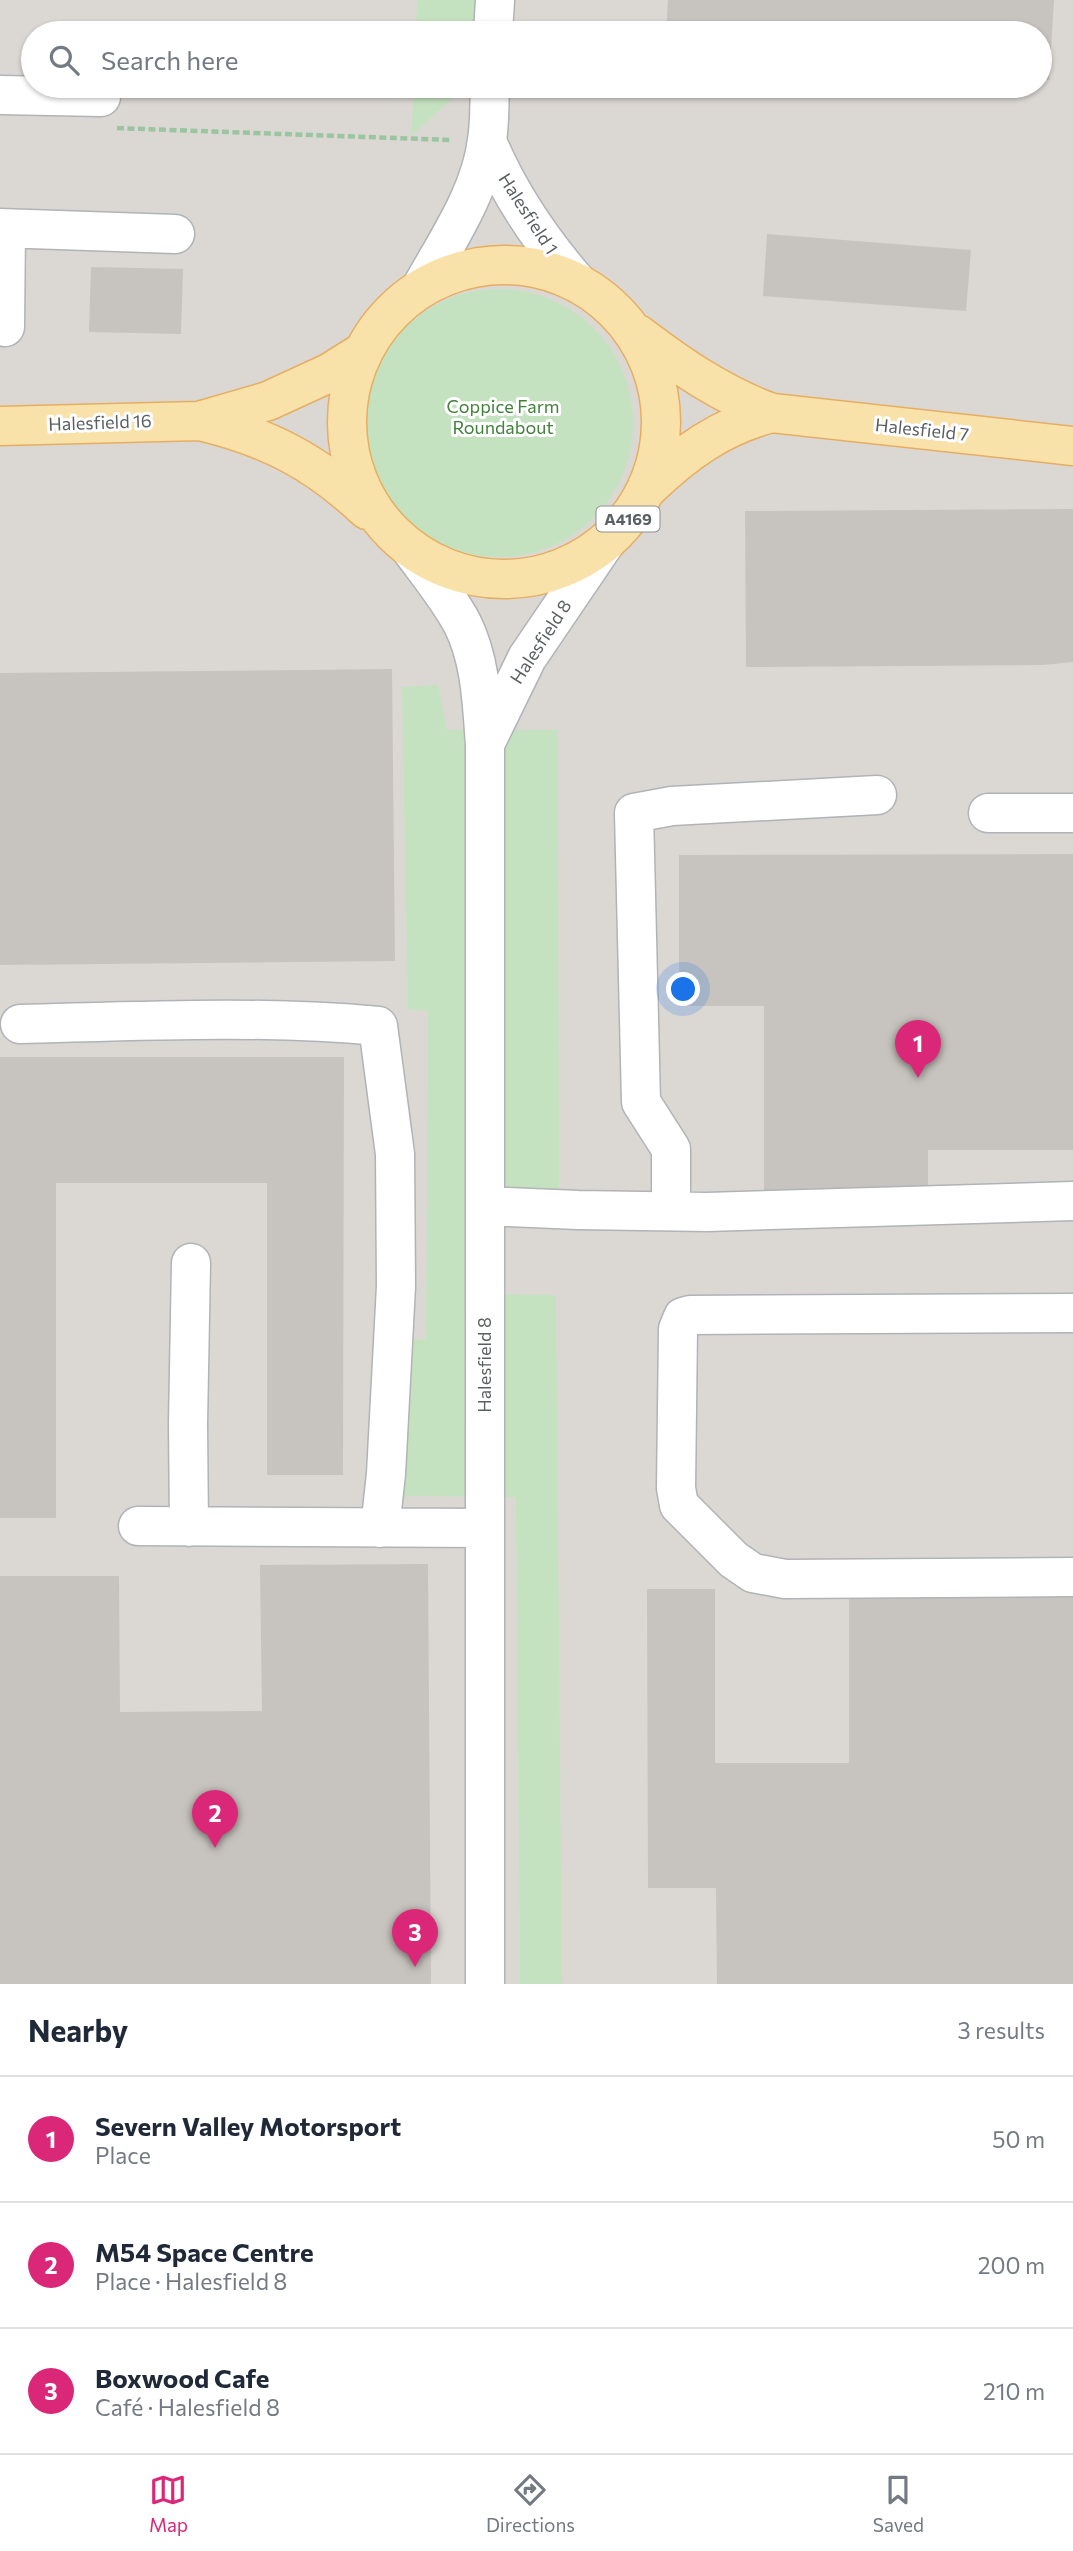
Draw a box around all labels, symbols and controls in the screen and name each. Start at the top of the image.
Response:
search box [21,21,1052,98]
icon: search [45,41,83,79]
text: Search here [101,44,239,75]
street label: Halesfield 1 [494,169,563,258]
park label: Coppice Farm Roundabout [446,395,560,438]
street label: Halesfield 16 [48,409,152,435]
street label: Halesfield 7 [874,413,970,445]
road number: A4169 [596,506,660,532]
street label: Halesfield 8 [505,595,575,688]
your location [666,972,700,1006]
pin: 1 [895,1020,941,1078]
street label: Halesfield 8 [473,1317,495,1413]
pin: 2 [192,1790,238,1848]
pin: 3 [392,1909,438,1967]
text: Nearby [28,2011,128,2048]
text: 3 results [958,2016,1045,2044]
text: Severn Valley Motorsport [95,2110,401,2141]
text: 1 [46,2125,56,2153]
text: 50 m [992,2125,1045,2153]
text: Place [95,2141,151,2169]
text: M54 Space Centre [95,2236,314,2267]
text: 2 [44,2251,58,2279]
text: 200 m [978,2251,1045,2279]
text: Place · Halesfield 8 [95,2267,287,2295]
text: Boxwood Cafe [95,2362,269,2393]
text: 3 [44,2377,58,2405]
text: 210 m [983,2377,1045,2405]
text: Café · Halesfield 8 [95,2393,280,2421]
tab: Map [149,2471,188,2536]
tab: Directions [486,2471,575,2536]
tab: Saved [873,2471,924,2536]

